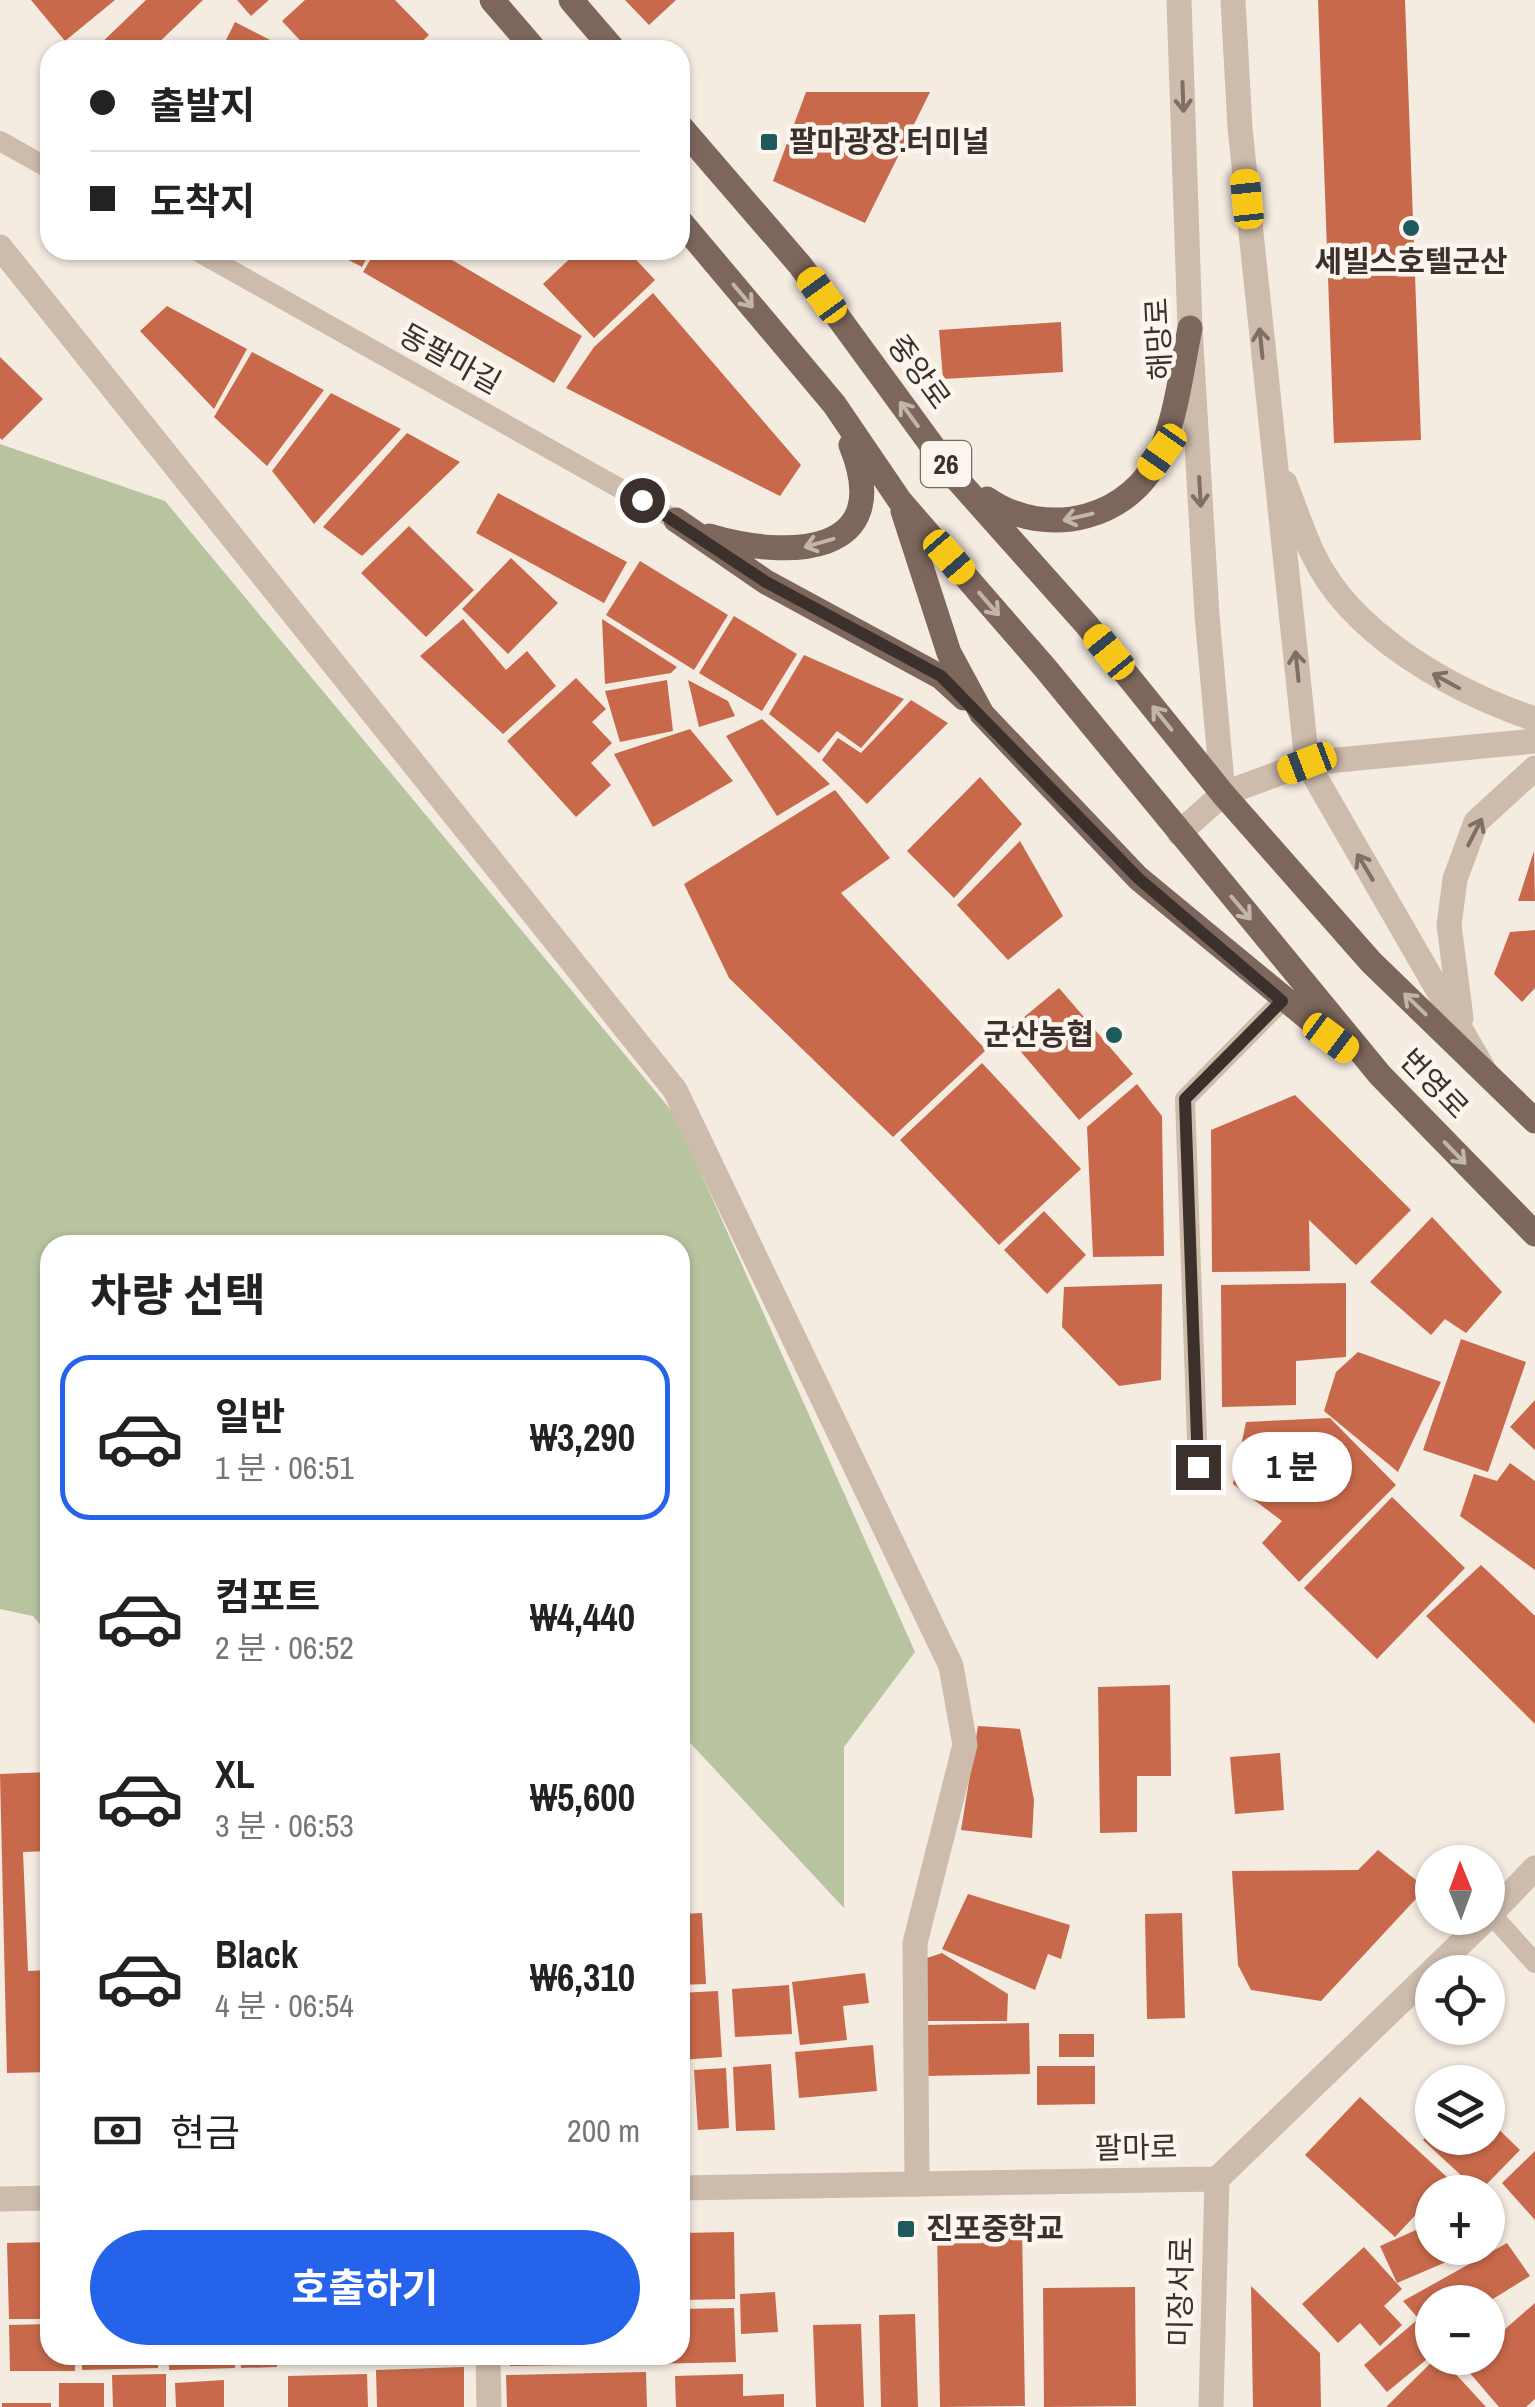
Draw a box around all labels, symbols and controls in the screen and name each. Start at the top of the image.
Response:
text: 출발지 [150,80,255,131]
one-way arrow [1174,81,1193,113]
place label: 팔마광장.터미널 [789,121,989,161]
marker: 팔마광장.터미널 [758,131,780,153]
car [1229,168,1265,230]
text: 도착지 [150,176,255,227]
marker: 세빌스호텔군산 [1400,217,1422,239]
place label: 세빌스호텔군산 [1314,241,1508,281]
car [792,262,852,328]
one-way arrow [732,282,754,308]
street label: 해망로 [1136,297,1180,381]
street label: 동팔마길 [393,314,508,402]
street label: 중앙로 [879,326,960,417]
one-way arrow [1251,327,1270,359]
one-way arrow [899,401,920,428]
car [1133,419,1191,485]
road number: 26 [921,441,971,487]
one-way arrow [1191,475,1210,508]
route start [620,478,665,523]
one-way arrow [1063,509,1095,527]
car [918,525,980,589]
one-way arrow [804,535,836,553]
one-way arrow [978,591,1001,616]
car [1078,619,1140,685]
one-way arrow [1287,650,1306,682]
one-way arrow [1431,670,1461,690]
one-way arrow [1151,705,1173,731]
car [1274,738,1340,788]
one-way arrow [1466,817,1485,847]
one-way arrow [1355,853,1375,882]
one-way arrow [1230,895,1252,921]
one-way arrow [1404,992,1428,1016]
car [1298,1008,1364,1068]
place label: 군산농협 [984,1014,1094,1054]
marker: 군산농협 [1103,1024,1125,1046]
street label: 번영로 [1392,1040,1478,1127]
one-way arrow [1443,1140,1467,1164]
text: 차량 선택 [90,1264,266,1325]
text: 일반 [215,1391,285,1442]
icon: car [95,1393,185,1483]
text: ₩3,290 [530,1412,635,1463]
callout: 1 분 [1233,1432,1353,1502]
route end [1176,1445,1221,1490]
text: 1 분 [1266,1445,1318,1488]
text: 1 분 · 06:51 [215,1446,354,1489]
text: 컴포트 [215,1571,320,1622]
icon: car [95,1573,185,1663]
text: ₩4,440 [530,1592,635,1643]
text: 2 분 · 06:52 [215,1626,354,1669]
text: XL [215,1749,255,1800]
icon: car [95,1753,185,1843]
text: ₩5,600 [530,1772,635,1823]
text: 3 분 · 06:53 [215,1804,354,1847]
north arrow [1415,1845,1505,1935]
map controls [1415,1845,1505,2375]
text: Black [215,1929,298,1980]
icon: car [95,1933,185,2023]
text: ₩6,310 [530,1952,635,2003]
button: locate [1415,1955,1505,2045]
text: 4 분 · 06:54 [215,1984,354,2027]
button: layers [1415,2065,1505,2155]
icon: cash [90,2103,145,2158]
text: 현금 [170,2107,240,2158]
text: 200 m [567,2109,640,2152]
street label: 팔마로 [1094,2126,1178,2168]
button: + [1415,2175,1505,2265]
place label: 진포중학교 [926,2208,1064,2248]
marker: 진포중학교 [895,2218,917,2240]
button: 호출하기 [90,2230,640,2345]
street label: 미장서로 [1159,2236,1201,2348]
button: − [1415,2285,1505,2375]

